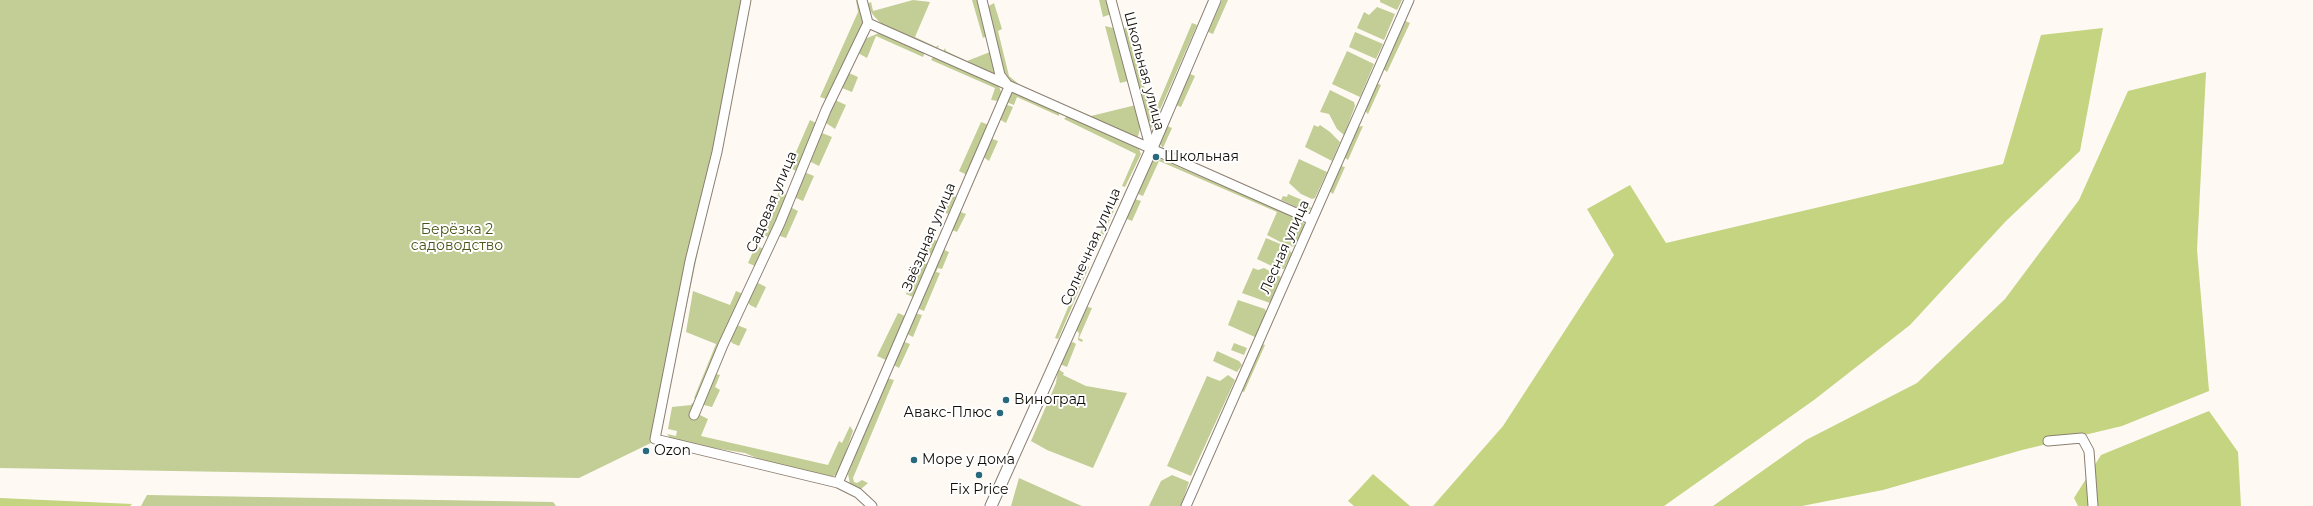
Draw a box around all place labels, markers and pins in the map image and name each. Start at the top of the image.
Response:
place label: Школьная [1164,149,1239,165]
marker: Школьная [1151,152,1161,162]
place label: Виноград [1014,392,1086,408]
marker: Виноград [1001,395,1011,405]
place label: Авакс-Плюс [903,405,992,421]
marker: Авакс-Плюс [995,408,1005,418]
place label: Ozon [654,443,691,459]
marker: Ozon [641,446,651,456]
place label: Море у дома [922,452,1015,468]
marker: Море у дома [909,455,919,465]
marker: Fix Price [974,470,984,480]
place label: Fix Price [950,482,1008,498]

